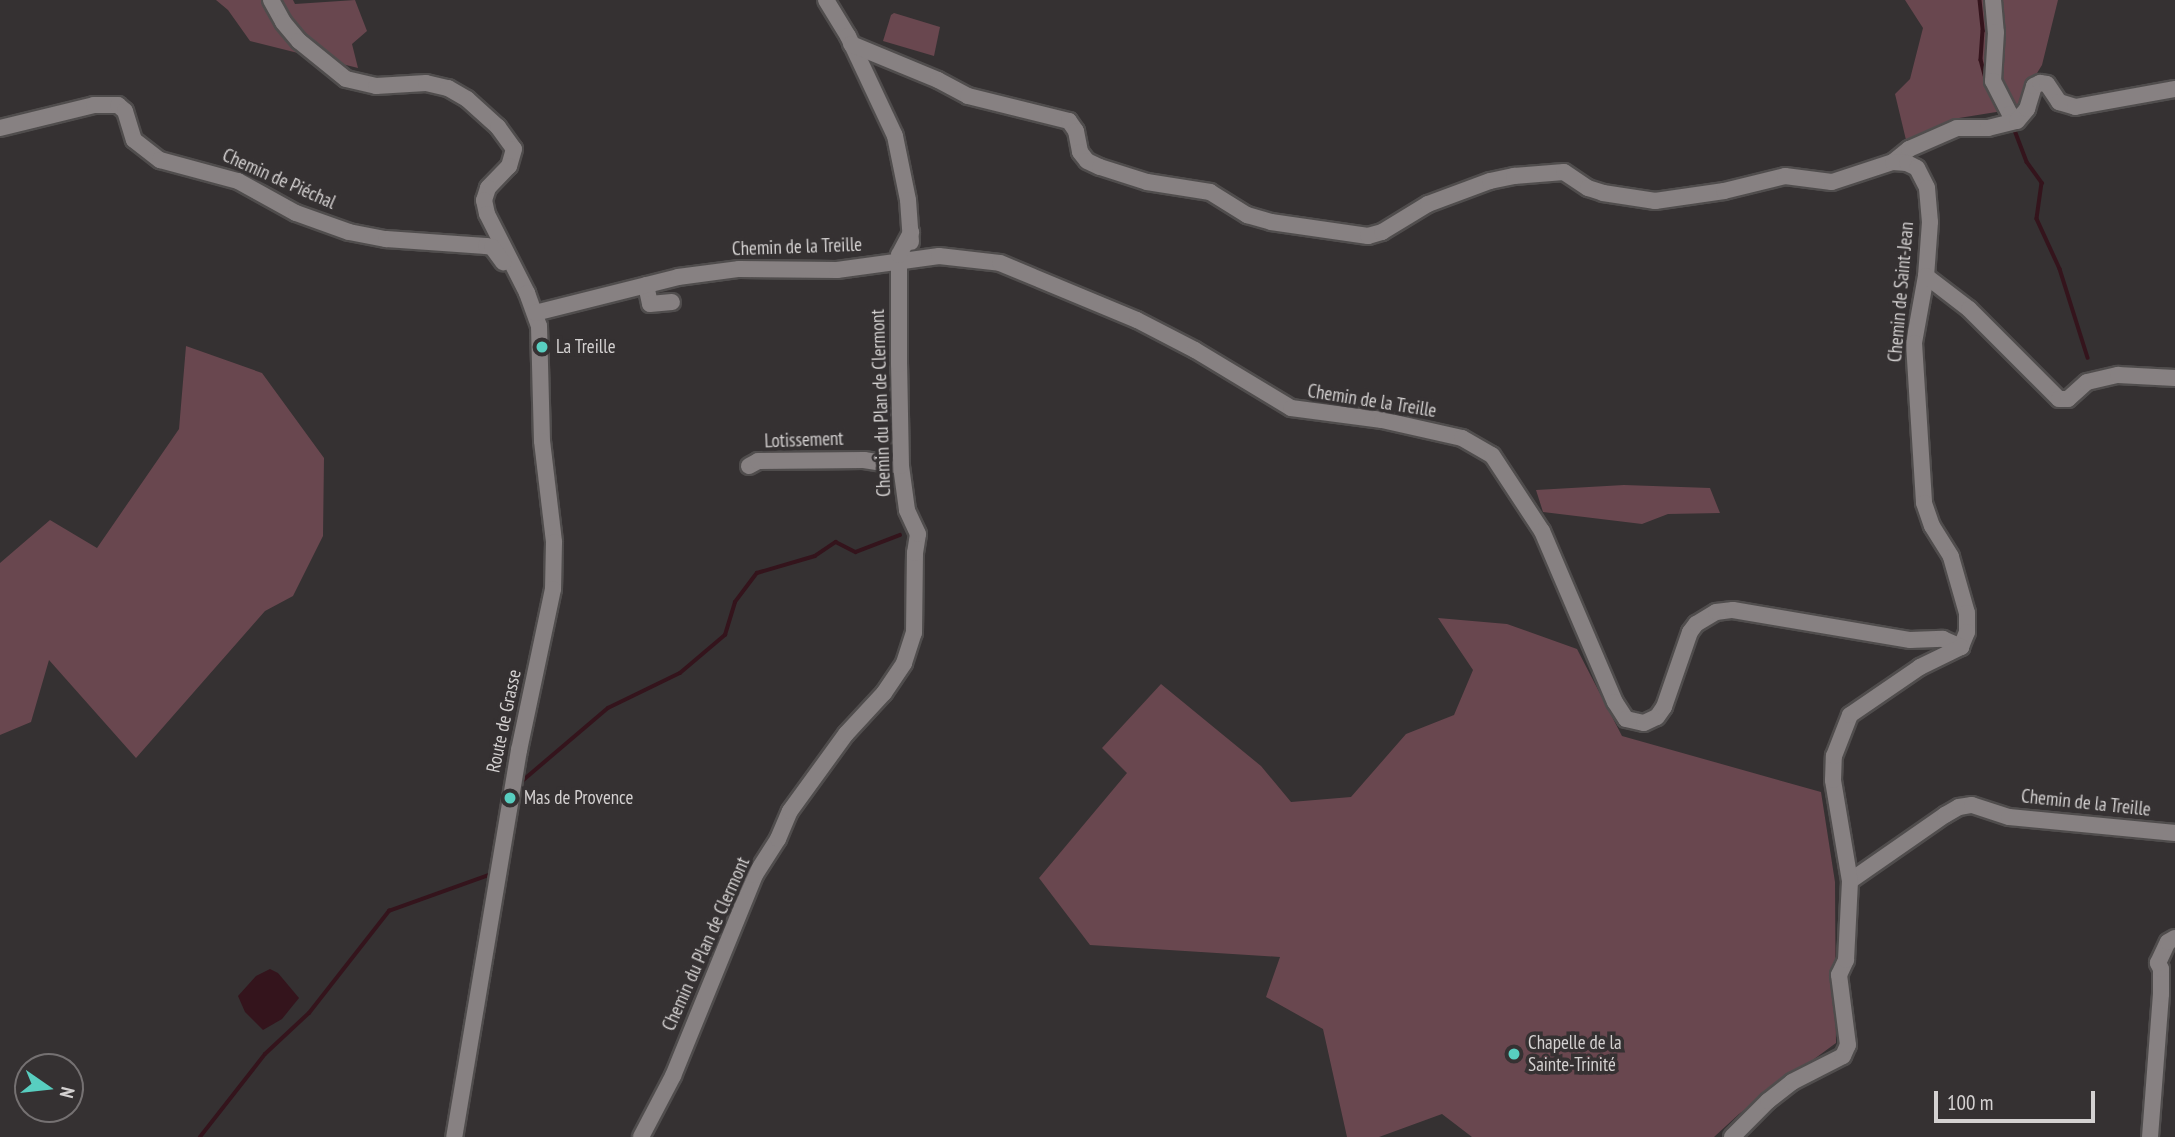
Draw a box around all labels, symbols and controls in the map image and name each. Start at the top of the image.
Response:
street label: Chemin de Piéchal [219,144,339,214]
street label: Chemin de Saint-Jean [1884,221,1918,363]
street label: Chemin de la Treille [731,233,863,261]
street label: Chemin du Plan de Clermont [866,309,896,497]
place label: La Treille [556,336,616,358]
marker: La Treille [534,339,550,355]
street label: Chemin de la Treille [1306,380,1438,422]
street label: Lotissement [764,427,844,453]
street label: Route de Grasse [482,667,526,775]
street label: Chemin de la Treille [2020,785,2152,821]
place label: Mas de Provence [524,787,633,809]
marker: Mas de Provence [502,790,518,806]
street label: Chemin du Plan de Clermont [657,854,755,1034]
place label: Chapelle de la Sainte-Trinité [1528,1032,1622,1076]
marker: Chapelle de la Sainte-Trinité [1506,1046,1522,1062]
north arrow [14,1053,84,1123]
scale bar [1937,1078,2098,1122]
text: N [55,1085,80,1100]
text: 100 m [1947,1089,1993,1116]

